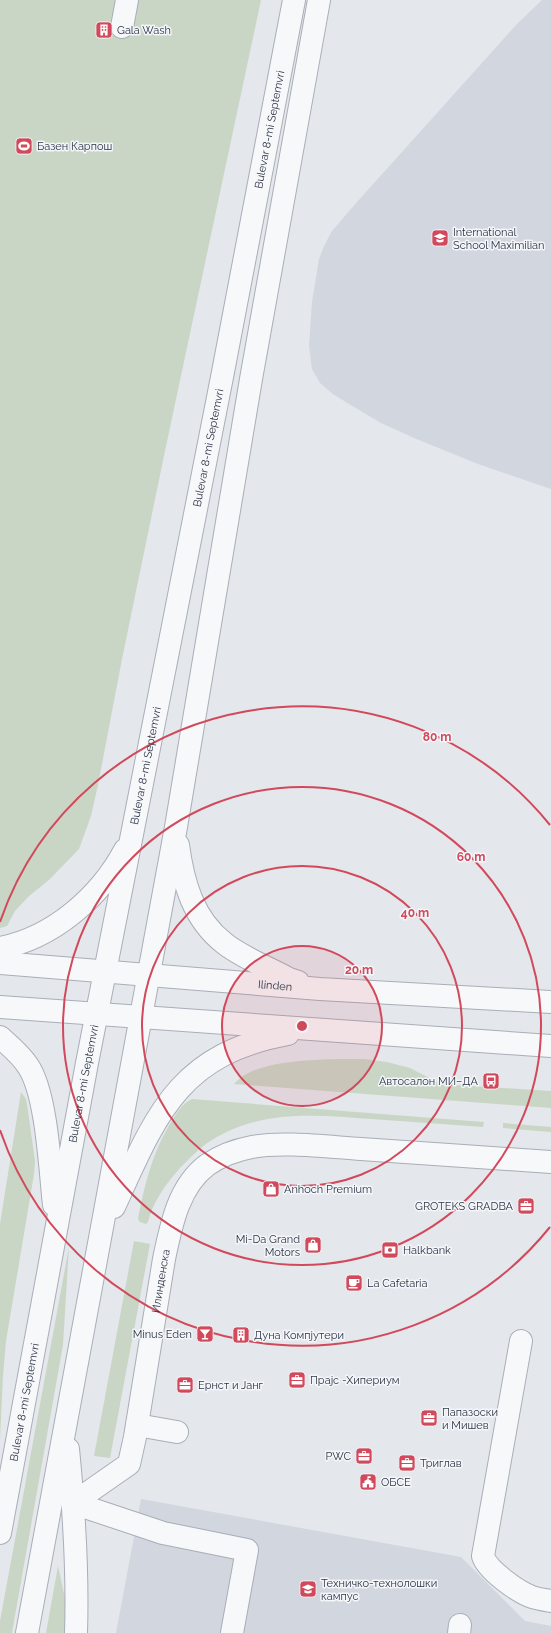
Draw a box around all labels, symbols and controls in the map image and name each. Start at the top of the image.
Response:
building icon: Gala Wash [94,20,114,40]
place label: Gala Wash [117,24,171,37]
street label: Bulevar 8-mi Septemvri [252,69,287,190]
sports icon: Базен Карпош [14,136,34,156]
place label: Базен Карпош [37,140,112,153]
place label: International School Maximilian [453,226,545,252]
school or university icon: International School Maximilian [430,228,450,248]
street label: Bulevar 8-mi Septemvri [190,388,226,508]
street label: Bulevar 8-mi Septemvri [128,706,163,826]
text: 80 m [423,730,451,744]
text: 60 m [457,850,485,864]
text: 40 m [401,906,429,920]
text: 20 m [345,963,373,977]
street label: Ilinden [257,977,293,993]
centre of rings [295,1019,309,1033]
street label: Bulevar 8-mi Septemvri [66,1023,101,1144]
bus stop icon: Автосалон МИ–ДА [481,1071,501,1091]
place label: Автосалон МИ–ДА [379,1075,479,1088]
shop icon: Anhoch Premium [261,1179,281,1199]
place label: Anhoch Premium [284,1183,372,1196]
office icon: GROTEKS GRADBA [516,1196,536,1216]
place label: GROTEKS GRADBA [415,1200,514,1213]
place label: Mi-Da Grand Motors [236,1233,300,1259]
shop icon: Mi-Da Grand Motors [303,1235,323,1255]
bank icon: Halkbank [380,1240,400,1260]
place label: Halkbank [403,1244,451,1257]
street label: Илинденска [149,1248,172,1314]
cafe icon: La Cafetaria [344,1273,364,1293]
place label: La Cafetaria [367,1277,428,1290]
bar icon: Minus Eden [195,1324,215,1344]
building icon: Дуна Компјутери [231,1325,251,1345]
place label: Minus Eden [133,1328,192,1341]
place label: Дуна Компјутери [254,1329,344,1342]
street label: Bulevar 8-mi Septemvri [7,1342,42,1462]
office icon: Прајс -Хипериум [287,1370,307,1390]
place label: Прајс -Хипериум [310,1374,400,1387]
office icon: Ернст и Јанг [175,1375,195,1395]
place label: Ернст и Јанг [198,1379,264,1392]
place label: Папазоски и Мишев [442,1406,498,1432]
office icon: Папазоски и Мишев [419,1408,439,1428]
office icon: PWC [354,1446,374,1466]
place label: PWC [326,1450,351,1463]
office icon: Триглав [397,1453,417,1473]
place label: Триглав [420,1457,462,1470]
public building icon: ОБСЕ [358,1472,378,1492]
place label: ОБСЕ [381,1476,411,1489]
place label: Техничко-технолошки кампус [321,1577,437,1603]
school or university icon: Техничко-технолошки кампус [298,1579,318,1599]

